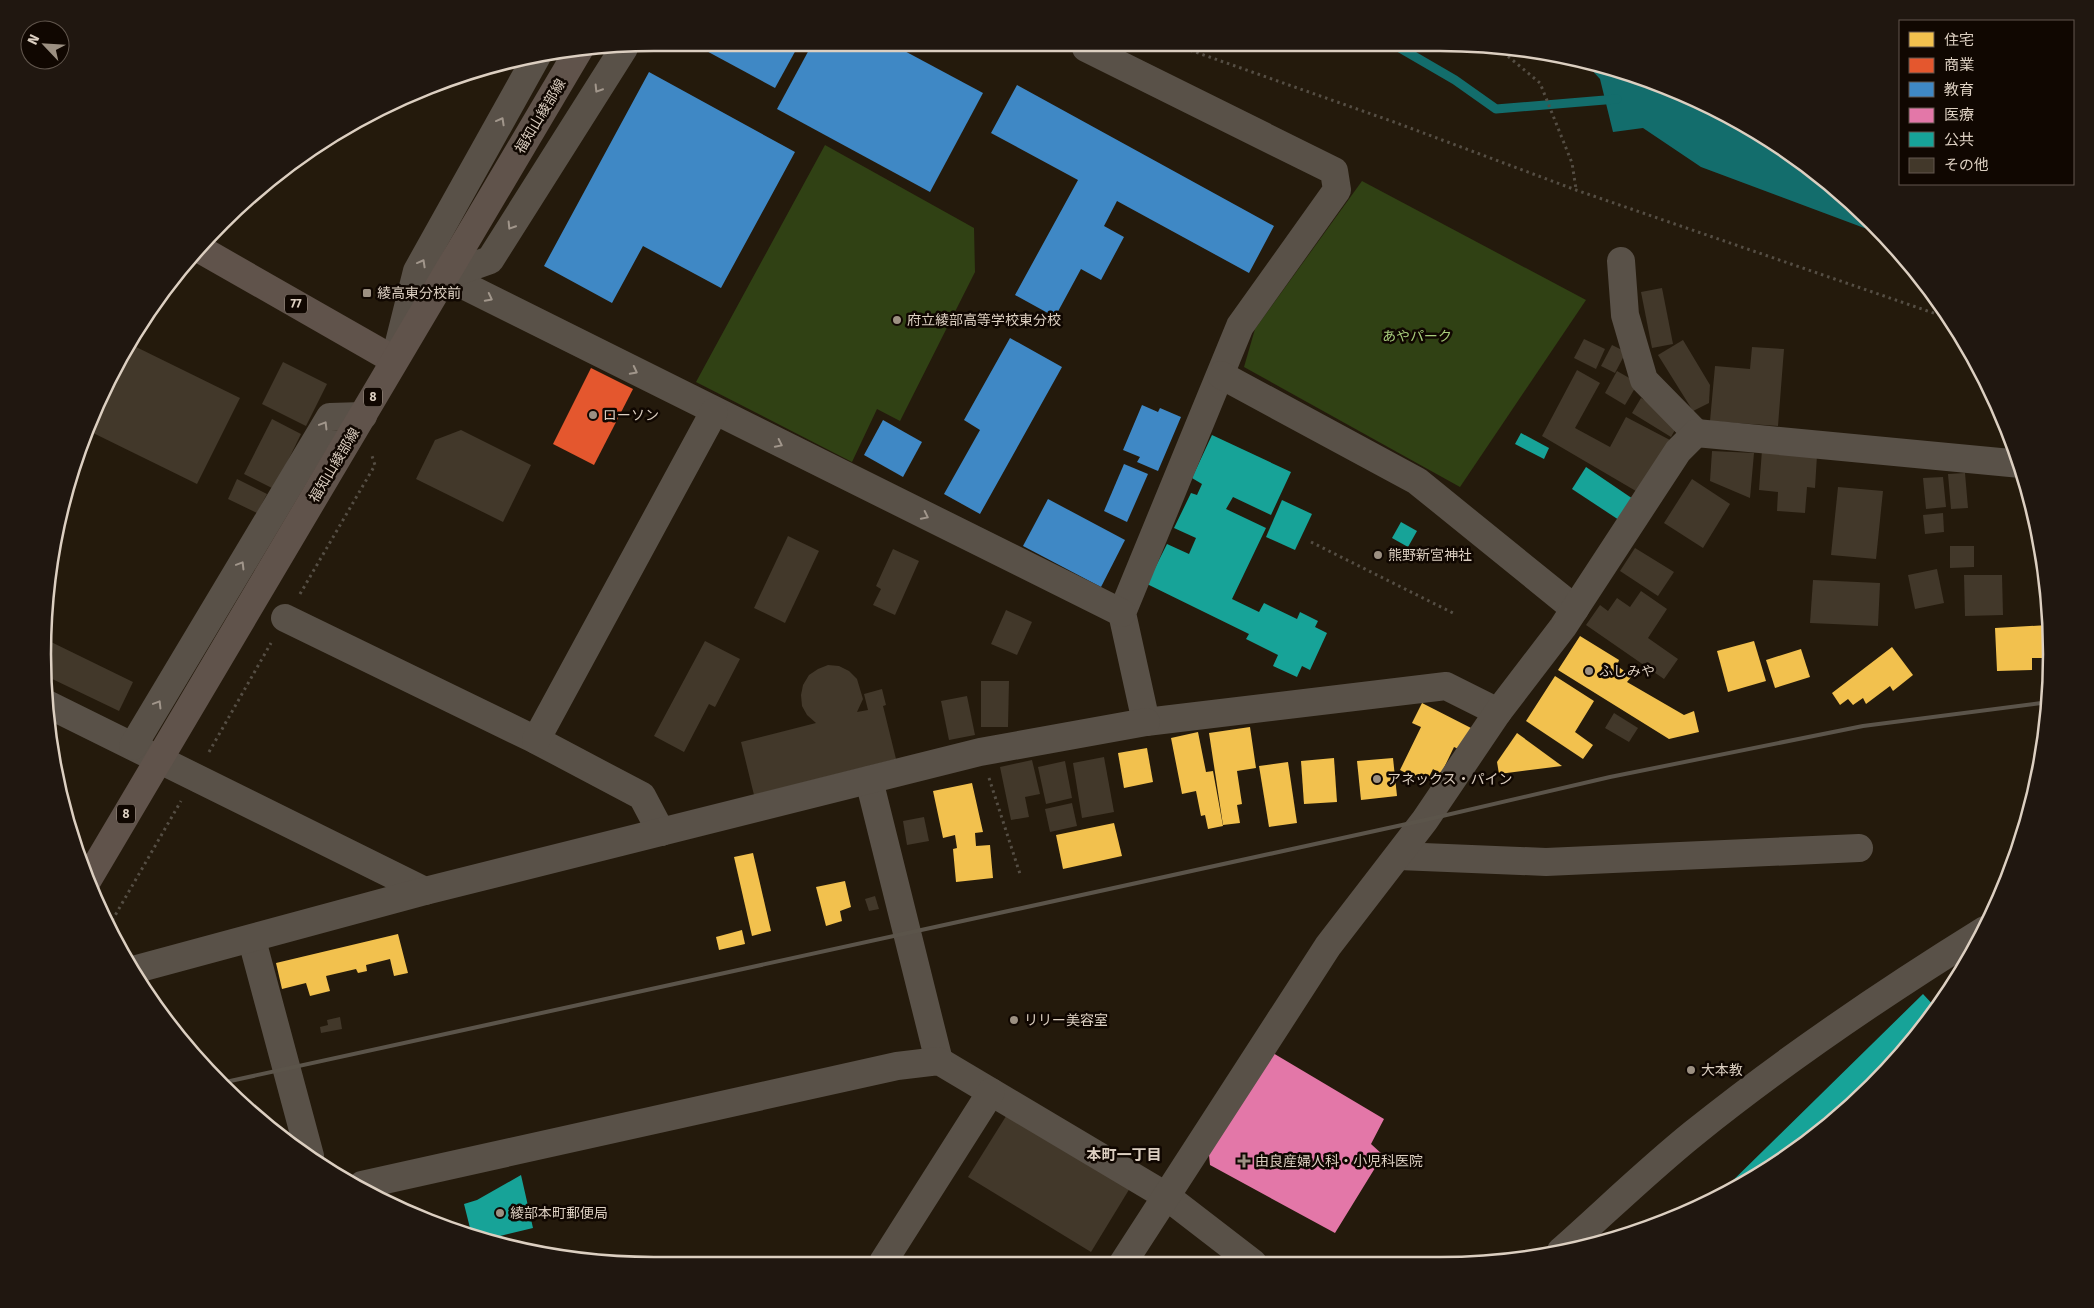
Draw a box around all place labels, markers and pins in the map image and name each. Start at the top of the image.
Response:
place label: 綾高東分校前 [377,285,461,302]
marker: 綾高東分校前 [361,287,373,299]
place label: 府立綾部高等学校東分校 [907,312,1061,329]
marker: 府立綾部高等学校東分校 [891,314,903,326]
place label: ローソン [603,407,659,424]
marker: ローソン [587,409,599,421]
place label: 熊野新宮神社 [1388,547,1472,564]
marker: 熊野新宮神社 [1372,549,1384,561]
place label: ふしみや [1599,663,1655,680]
marker: ふしみや [1583,665,1595,677]
place label: アネックス・パイン [1387,771,1513,788]
marker: アネックス・パイン [1371,773,1383,785]
place label: リリー美容室 [1024,1012,1108,1029]
marker: リリー美容室 [1008,1014,1020,1026]
place label: 大本教 [1701,1062,1743,1079]
marker: 大本教 [1685,1064,1697,1076]
place label: 由良産婦人科・小児科医院 [1255,1153,1423,1170]
marker: 由良産婦人科・小児科医院 [1237,1154,1251,1168]
place label: 綾部本町郵便局 [510,1205,608,1222]
marker: 綾部本町郵便局 [494,1207,506,1219]

